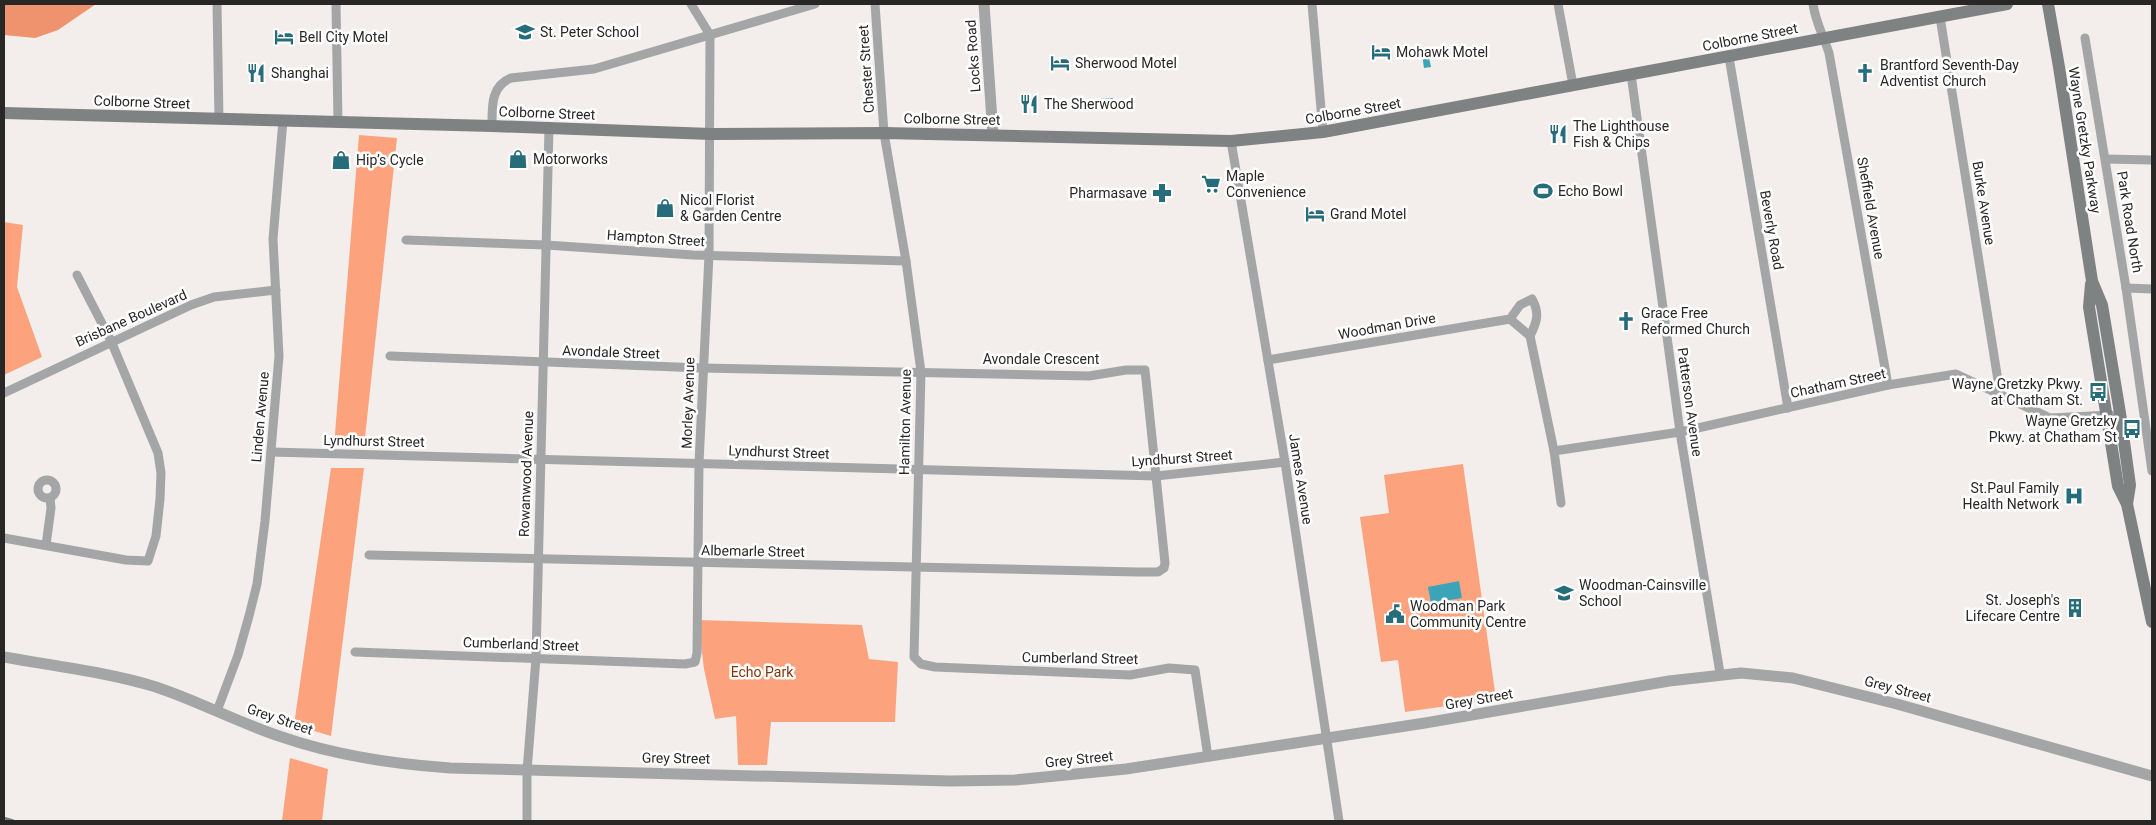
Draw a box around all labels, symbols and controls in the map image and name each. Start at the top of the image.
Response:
street label: Locks Road [962,19,984,93]
street label: Colborne Street [1701,20,1799,54]
school or university icon: St. Peter School [514,21,536,43]
place label: St. Peter School [540,24,639,40]
street label: Chester Street [855,24,877,114]
hotel icon: Bell City Motel [273,26,295,48]
place label: Bell City Motel [299,29,388,45]
hotel icon: Mohawk Motel [1370,41,1392,63]
place label: Mohawk Motel [1396,44,1488,60]
hotel icon: Sherwood Motel [1049,52,1071,74]
place label: Sherwood Motel [1075,55,1177,71]
place label: Brantford Seventh-Day Adventist Church [1880,57,2019,89]
restaurant icon: Shanghai [245,62,267,84]
church icon: Brantford Seventh-Day Adventist Church [1854,62,1876,84]
place label: Shanghai [271,65,329,81]
street label: Wayne Gretzky Parkway [2066,66,2105,215]
street label: Colborne Street [93,92,191,112]
restaurant icon: The Sherwood [1018,93,1040,115]
street label: Colborne Street [1304,95,1402,127]
place label: The Sherwood [1044,96,1134,112]
street label: Colborne Street [498,103,596,123]
street label: Colborne Street [904,110,1001,128]
place label: The Lighthouse Fish & Chips [1573,118,1669,150]
restaurant icon: The Lighthouse Fish & Chips [1547,123,1569,145]
shop icon: Motorworks [507,148,529,170]
shop icon: Hip’s Cycle [330,149,352,171]
place label: Motorworks [533,151,608,167]
place label: Hip’s Cycle [356,152,424,168]
street label: Sheffield Avenue [1854,156,1888,260]
street label: Burke Avenue [1969,160,1999,246]
place label: Maple Convenience [1226,168,1306,200]
street label: Park Road North [2114,170,2146,274]
supermarket icon: Maple Convenience [1200,173,1222,195]
sports icon: Echo Bowl [1532,180,1554,202]
pharmacy icon: Pharmasave [1151,182,1173,204]
place label: Echo Bowl [1558,183,1623,199]
place label: Pharmasave [1069,185,1147,201]
street label: Beverly Road [1757,189,1787,271]
place label: Nicol Florist & Garden Centre [680,192,781,224]
shop icon: Nicol Florist & Garden Centre [654,197,676,219]
hotel icon: Grand Motel [1304,203,1326,225]
place label: Grand Motel [1330,206,1406,222]
street label: Hampton Street [606,227,706,249]
street label: Brisbane Boulevard [73,286,189,350]
place label: Grace Free Reformed Church [1641,305,1750,337]
street label: Woodman Drive [1337,310,1437,342]
church icon: Grace Free Reformed Church [1615,310,1637,332]
street label: Avondale Street [562,342,661,362]
street label: Patterson Avenue [1674,346,1706,458]
street label: Avondale Crescent [983,351,1100,367]
street label: Morley Avenue [678,357,698,449]
street label: Chatham Street [1789,365,1888,401]
street label: Hamilton Avenue [896,369,914,475]
street label: Linden Avenue [248,371,272,463]
place label: Wayne Gretzky Pkwy. at Chatham St. [1952,376,2083,408]
bus stop icon: Wayne Gretzky Pkwy. at Chatham St. [2087,381,2109,403]
street label: Rowanwood Avenue [516,411,536,537]
place label: Wayne Gretzky Pkwy. at Chatham St [1989,413,2117,445]
bus stop icon: Wayne Gretzky Pkwy. at Chatham St [2121,418,2143,440]
street label: Lyndhurst Street [323,432,425,450]
street label: James Avenue [1286,433,1316,525]
street label: Lyndhurst Street [728,442,830,462]
street label: Lyndhurst Street [1131,446,1233,470]
place label: St.Paul Family Health Network [1962,480,2060,512]
hospital icon: St.Paul Family Health Network [2063,485,2085,507]
street label: Albemarle Street [701,542,805,560]
place label: Woodman-Cainsville School [1579,577,1706,609]
school or university icon: Woodman-Cainsville School [1553,582,1575,604]
place label: St. Joseph's Lifecare Centre [1966,592,2060,624]
building icon: St. Joseph's Lifecare Centre [2064,597,2086,619]
place label: Woodman Park Community Centre [1410,598,1526,630]
public building icon: Woodman Park Community Centre [1384,603,1406,625]
street label: Cumberland Street [463,634,580,654]
street label: Cumberland Street [1022,649,1139,667]
park label: Echo Park [731,664,794,680]
street label: Grey Street [1863,672,1934,706]
street label: Grey Street [1444,685,1515,713]
street label: Grey Street [245,700,315,738]
street label: Grey Street [1044,747,1114,771]
street label: Grey Street [642,749,711,767]

